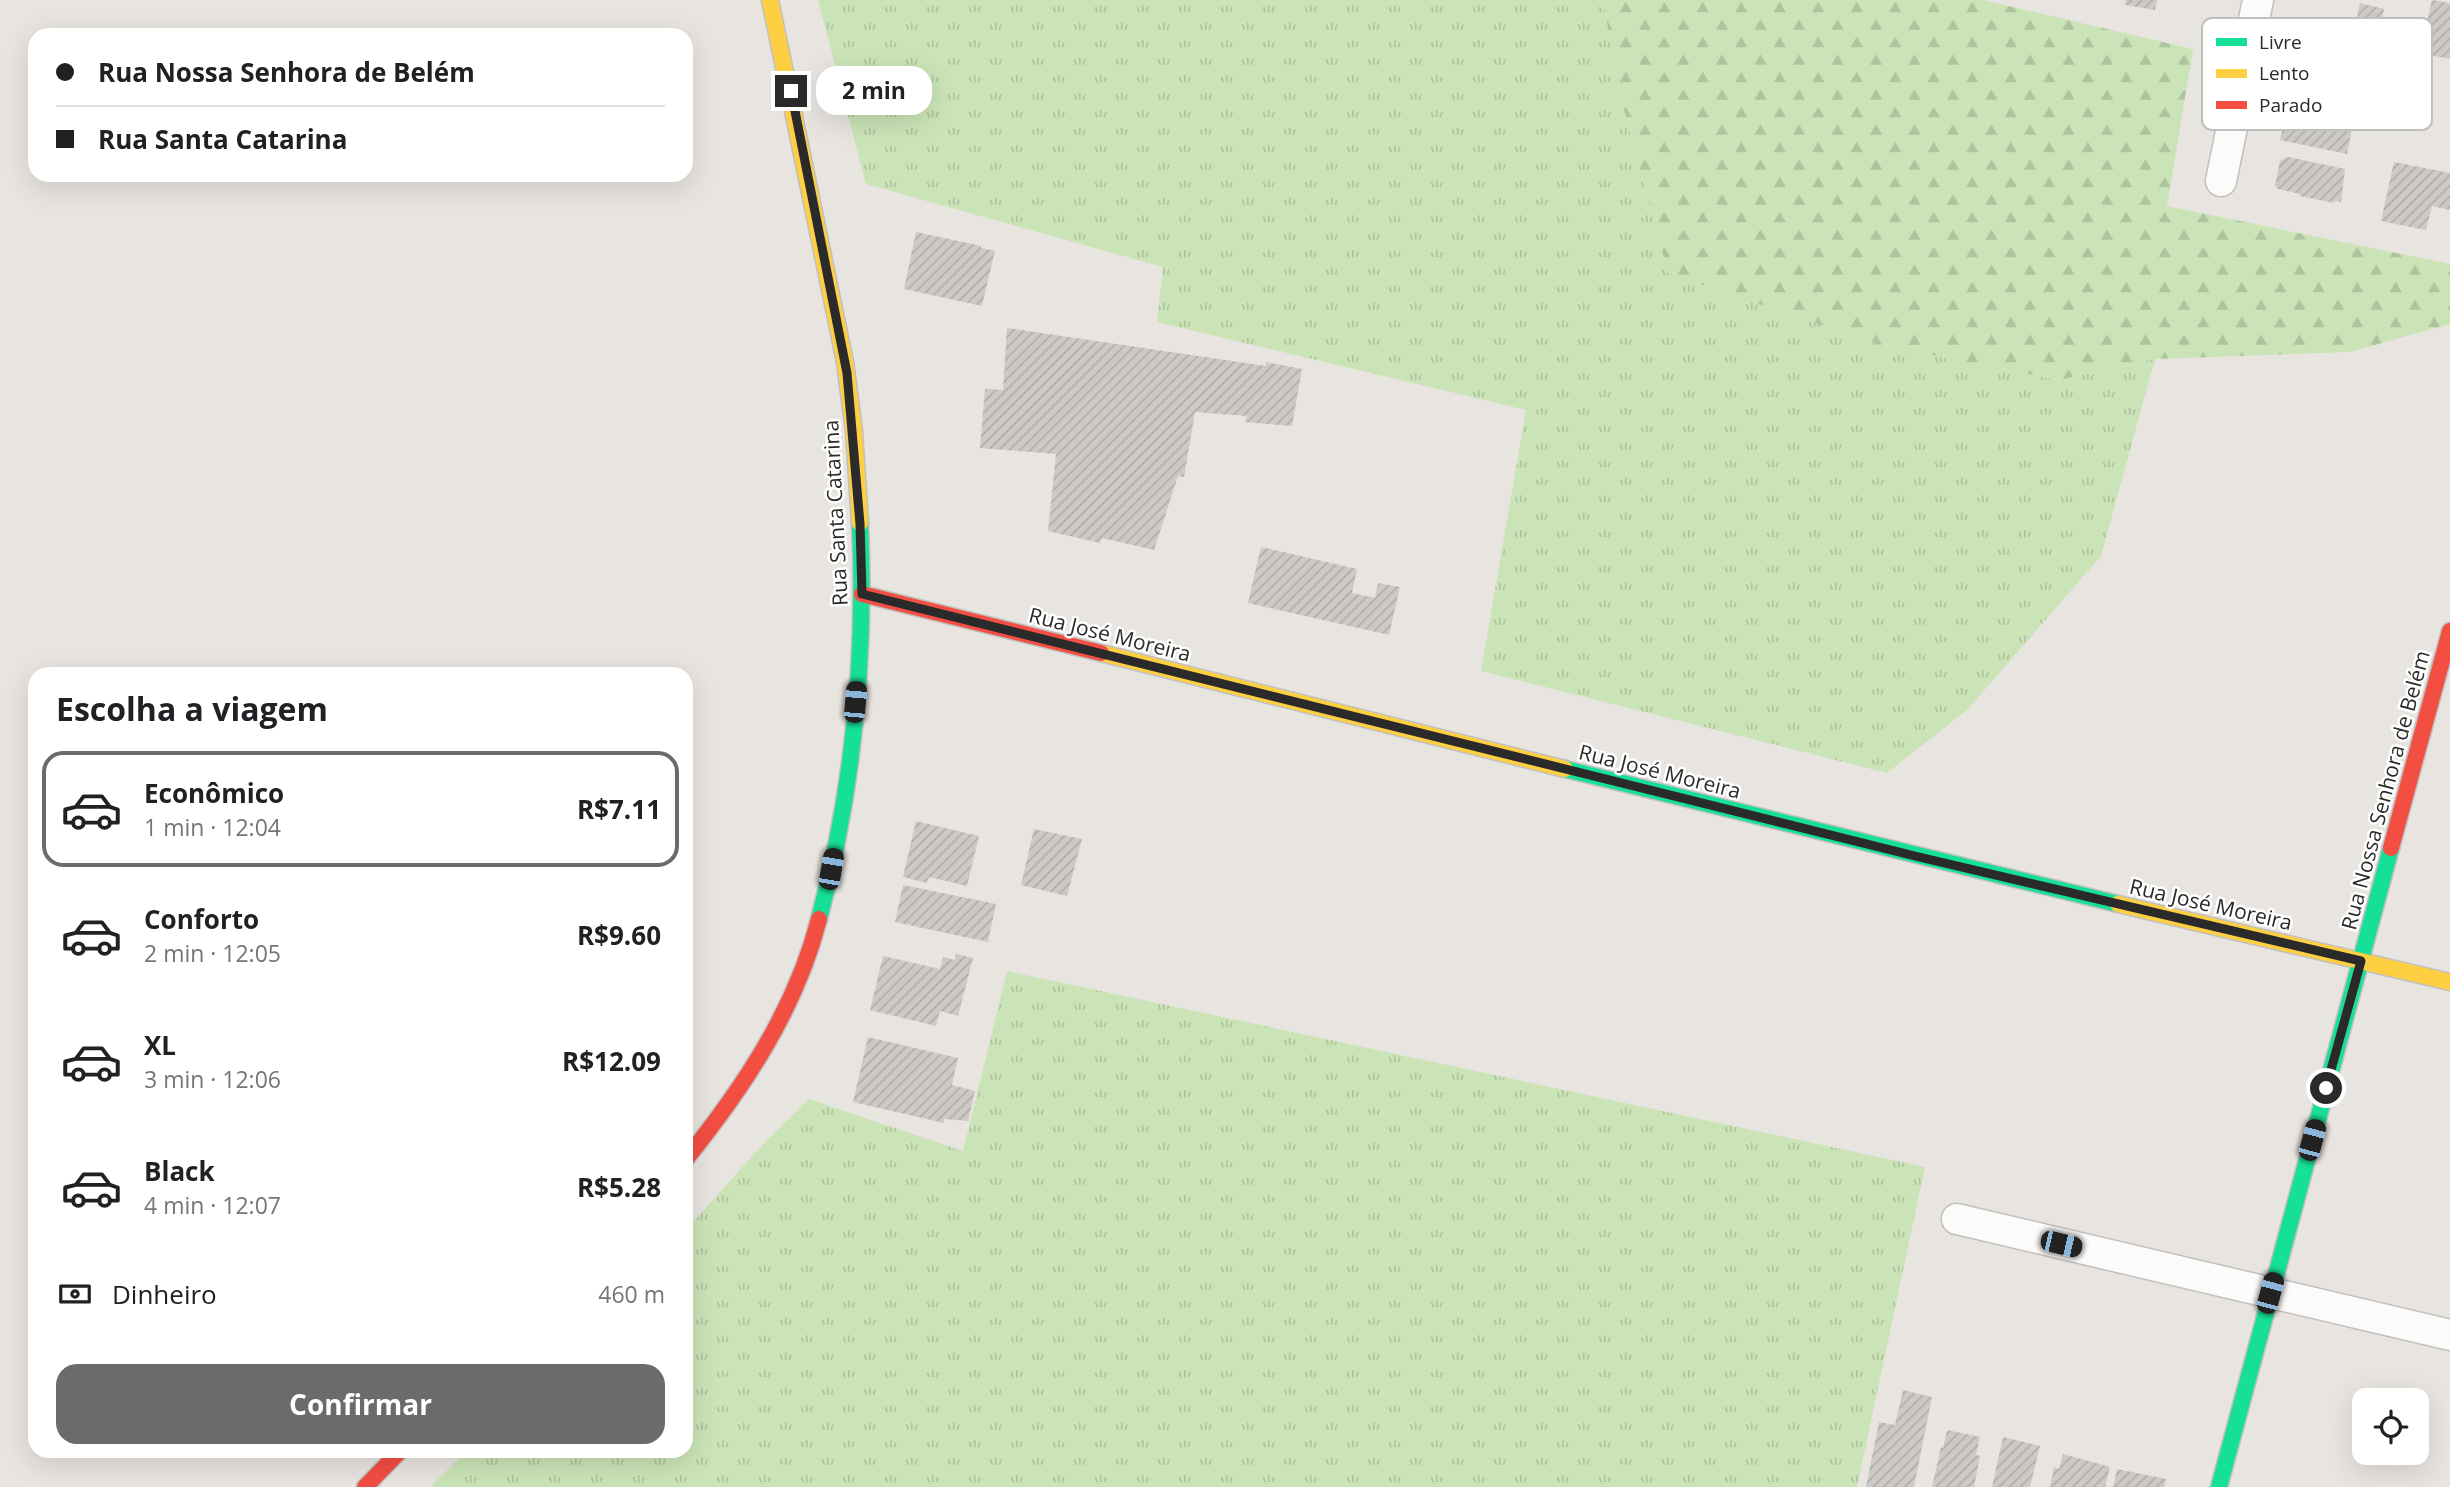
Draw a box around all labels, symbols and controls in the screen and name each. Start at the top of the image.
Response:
legend [2202,18,2432,130]
text: Livre [2259,29,2302,55]
text: Rua Nossa Senhora de Belém [98,54,475,90]
text: Lento [2259,60,2309,86]
callout: 2 min [816,66,931,116]
text: 2 min [842,74,906,106]
route end [775,75,807,107]
text: Parado [2259,92,2322,118]
text: Rua Santa Catarina [98,121,347,157]
street label: Rua Santa Catarina [816,419,854,607]
street label: Rua José Moreira [1026,600,1194,668]
street label: Rua Nossa Senhora de Belém [2334,647,2436,933]
car [843,680,868,724]
text: Escolha a viagem [56,687,328,730]
street label: Rua José Moreira [1576,737,1744,805]
text: Econômico [144,775,284,811]
icon: car [60,778,123,841]
text: R$7.11 [577,791,661,827]
text: 1 min · 12:04 [144,811,281,843]
car [818,846,845,892]
street label: Rua José Moreira [2127,872,2295,936]
text: Conforto [144,901,259,937]
icon: car [60,904,123,967]
text: R$9.60 [577,917,661,953]
text: 2 min · 12:05 [144,937,281,969]
text: XL [144,1027,176,1063]
icon: car [60,1030,123,1093]
text: R$12.09 [562,1043,661,1079]
text: 3 min · 12:06 [144,1063,281,1095]
route start [2310,1072,2342,1104]
car [2297,1117,2328,1163]
text: Black [144,1153,215,1189]
icon: car [60,1156,123,1219]
text: R$5.28 [577,1169,661,1205]
text: 4 min · 12:07 [144,1189,281,1221]
car [2039,1229,2084,1259]
car [2255,1270,2286,1316]
icon: cash [56,1275,94,1313]
text: Dinheiro [112,1276,217,1312]
text: 460 m [598,1278,665,1310]
button: Confirmar [56,1364,665,1444]
map controls [2352,1388,2429,1465]
button: locate [2352,1388,2429,1465]

